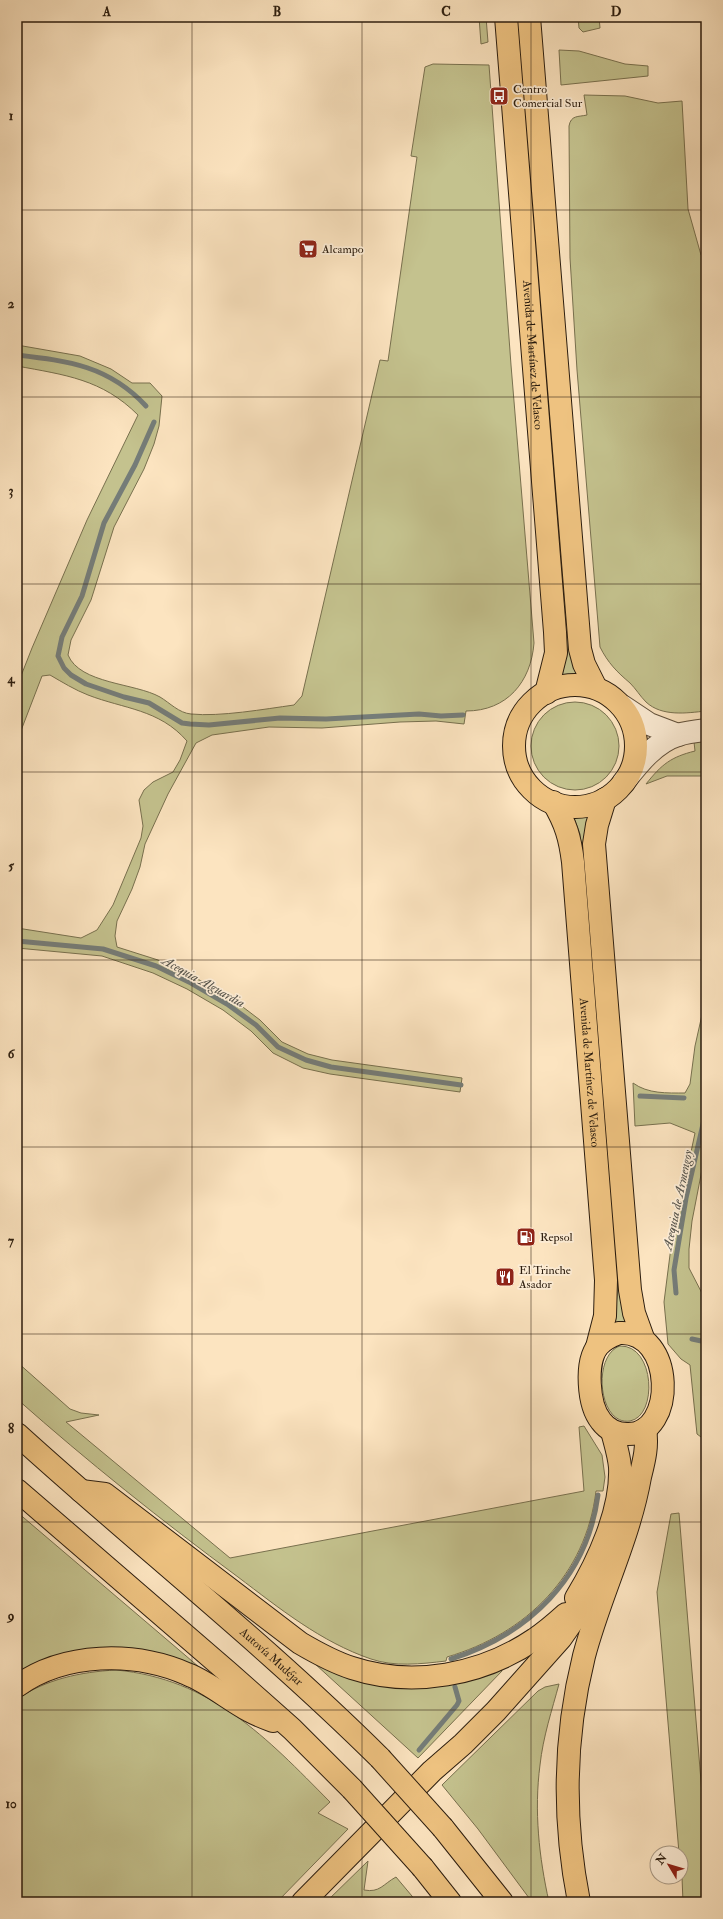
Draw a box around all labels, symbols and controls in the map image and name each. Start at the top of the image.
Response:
text: A [102,4,112,20]
text: B [273,4,281,20]
text: C [441,4,451,20]
text: D [611,4,622,20]
place label: Centro Comercial Sur [513,82,583,111]
bus stop icon: Centro Comercial Sur [488,85,510,107]
text: 1 [9,108,14,124]
supermarket icon: Alcampo [297,238,319,260]
place label: Alcampo [321,242,364,257]
street label: Avenida de Martínez de Velasco [519,279,546,431]
text: 2 [8,296,15,312]
text: 3 [9,483,14,499]
text: 4 [6,671,15,687]
text: 5 [8,858,14,874]
water label: Acequia Alguardia [158,952,248,1011]
street label: Avenida de Martínez de Velasco [576,996,603,1148]
text: 6 [8,1046,16,1062]
water label: Acequia de Armengoy [659,1148,697,1254]
fuel station icon: Repsol [515,1226,537,1248]
place label: Repsol [540,1230,573,1245]
text: 7 [8,1233,15,1249]
place label: El Trinche Asador [518,1263,571,1292]
restaurant icon: El Trinche Asador [494,1266,516,1288]
text: 8 [8,1421,14,1437]
text: 9 [6,1608,15,1624]
street label: Autovía Mudéjar [236,1624,306,1690]
text: 10 [5,1796,17,1812]
north arrow [649,1845,689,1885]
text: N [653,1850,670,1868]

